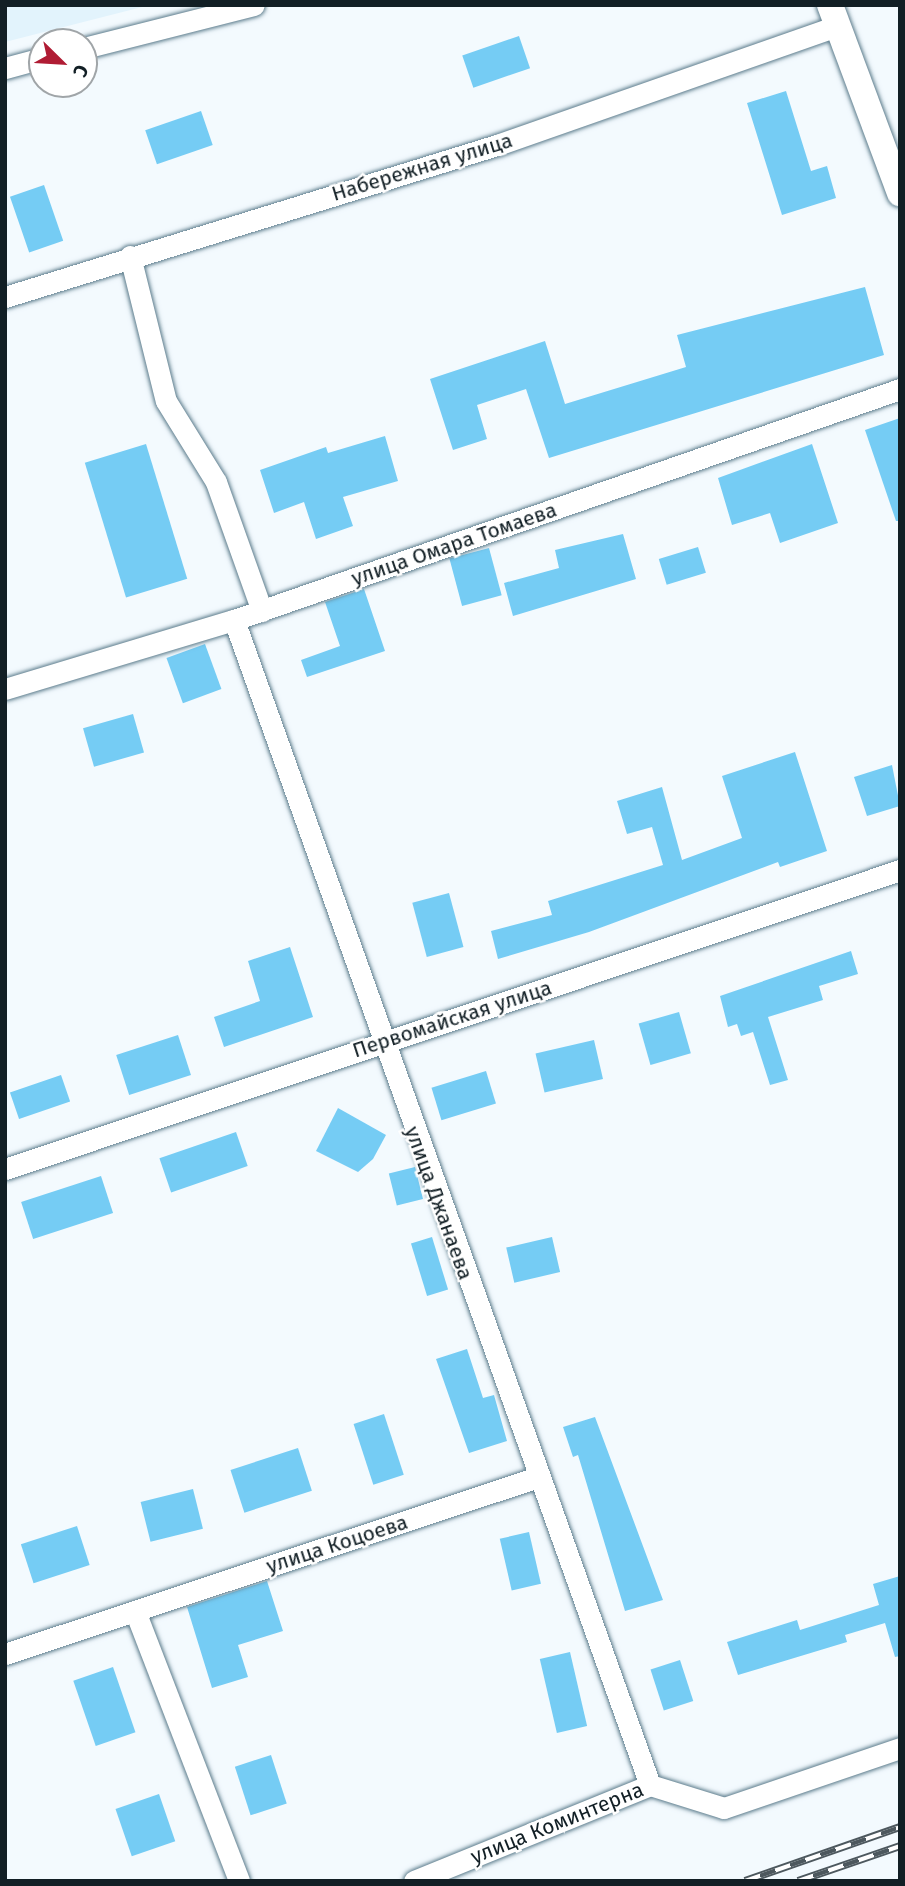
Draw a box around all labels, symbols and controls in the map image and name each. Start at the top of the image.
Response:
north arrow [28,28,98,98]
text: С [68,61,94,81]
street label: Набережная улица [329,128,515,206]
street label: улица Омара Томаева [348,497,560,591]
street label: Первомайская улица [349,975,555,1063]
street label: улица Джанаева [400,1123,478,1283]
street label: улица Коцоева [263,1509,411,1579]
street label: улица Коминтерна [467,1777,647,1869]

